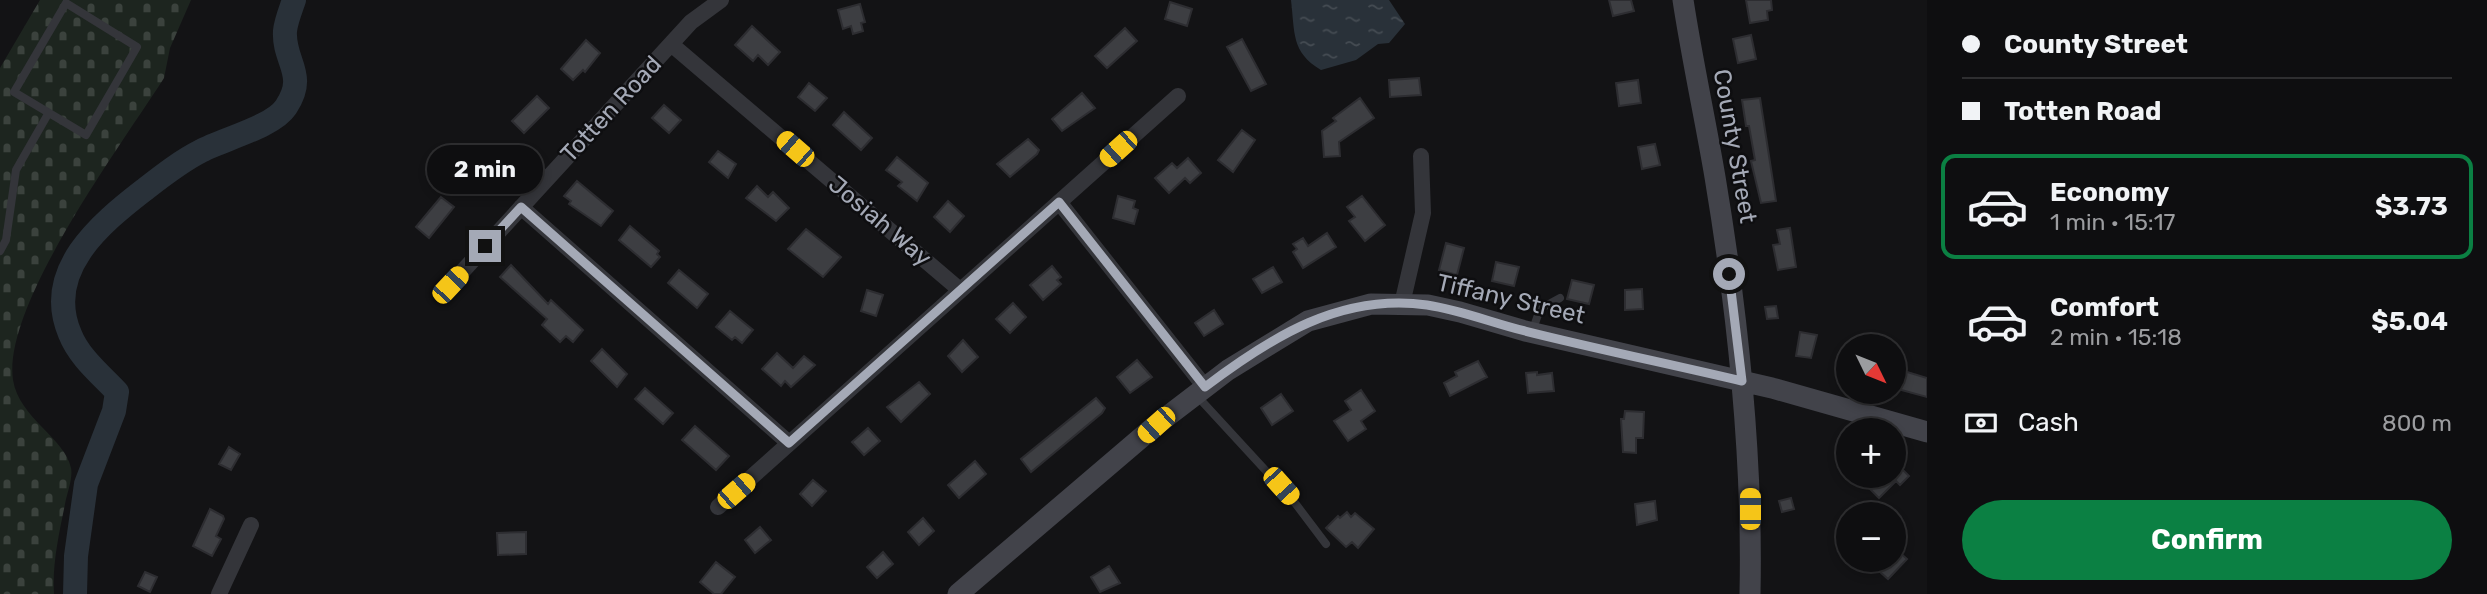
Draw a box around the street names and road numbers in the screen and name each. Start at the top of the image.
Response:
street label: Totten Road [555,50,667,168]
street label: County Street [1708,67,1762,225]
street label: Josiah Way [823,170,937,272]
street label: Tiffany Street [1434,268,1588,330]

